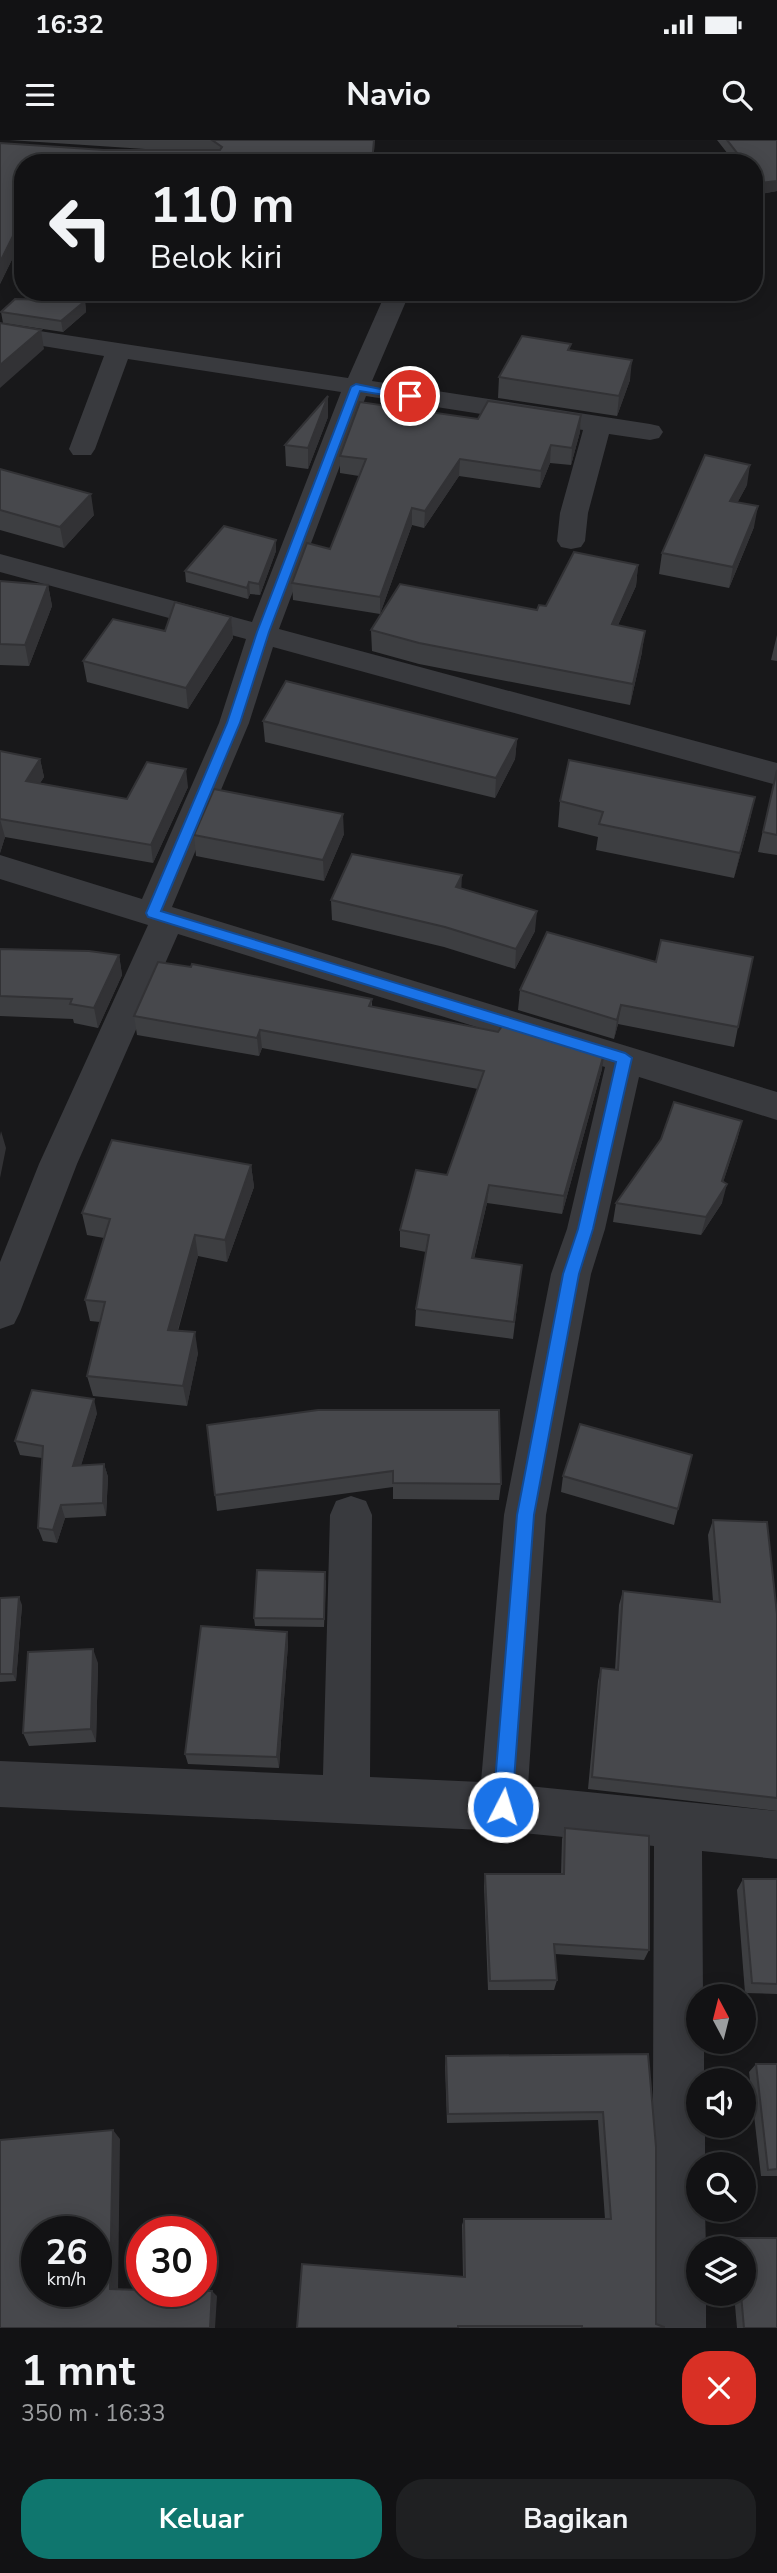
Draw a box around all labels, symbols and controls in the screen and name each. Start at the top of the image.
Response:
text: 16:32 [35,7,104,42]
text: Navio [346,73,431,116]
icon: menu [21,76,59,114]
icon: search [718,76,756,114]
text: 110 m [150,172,294,239]
icon: left [35,182,126,273]
text: Belok kiri [150,236,282,279]
pin [380,366,440,426]
icon: arrive [391,377,429,415]
position arrow [466,1770,540,1844]
north arrow [686,1984,756,2054]
map controls [686,1984,756,2306]
button: sound [686,2068,756,2138]
button: search [686,2152,756,2222]
speed limit sign: 30 [126,2216,217,2307]
text: 26 [45,2229,88,2276]
button: layers [686,2236,756,2306]
text: km/h [47,2267,86,2291]
text: 1 mnt [21,2343,135,2400]
button: close [682,2351,756,2425]
text: 350 m · 16:33 [21,2398,166,2429]
button: Keluar [21,2479,382,2559]
button: Bagikan [396,2479,756,2559]

